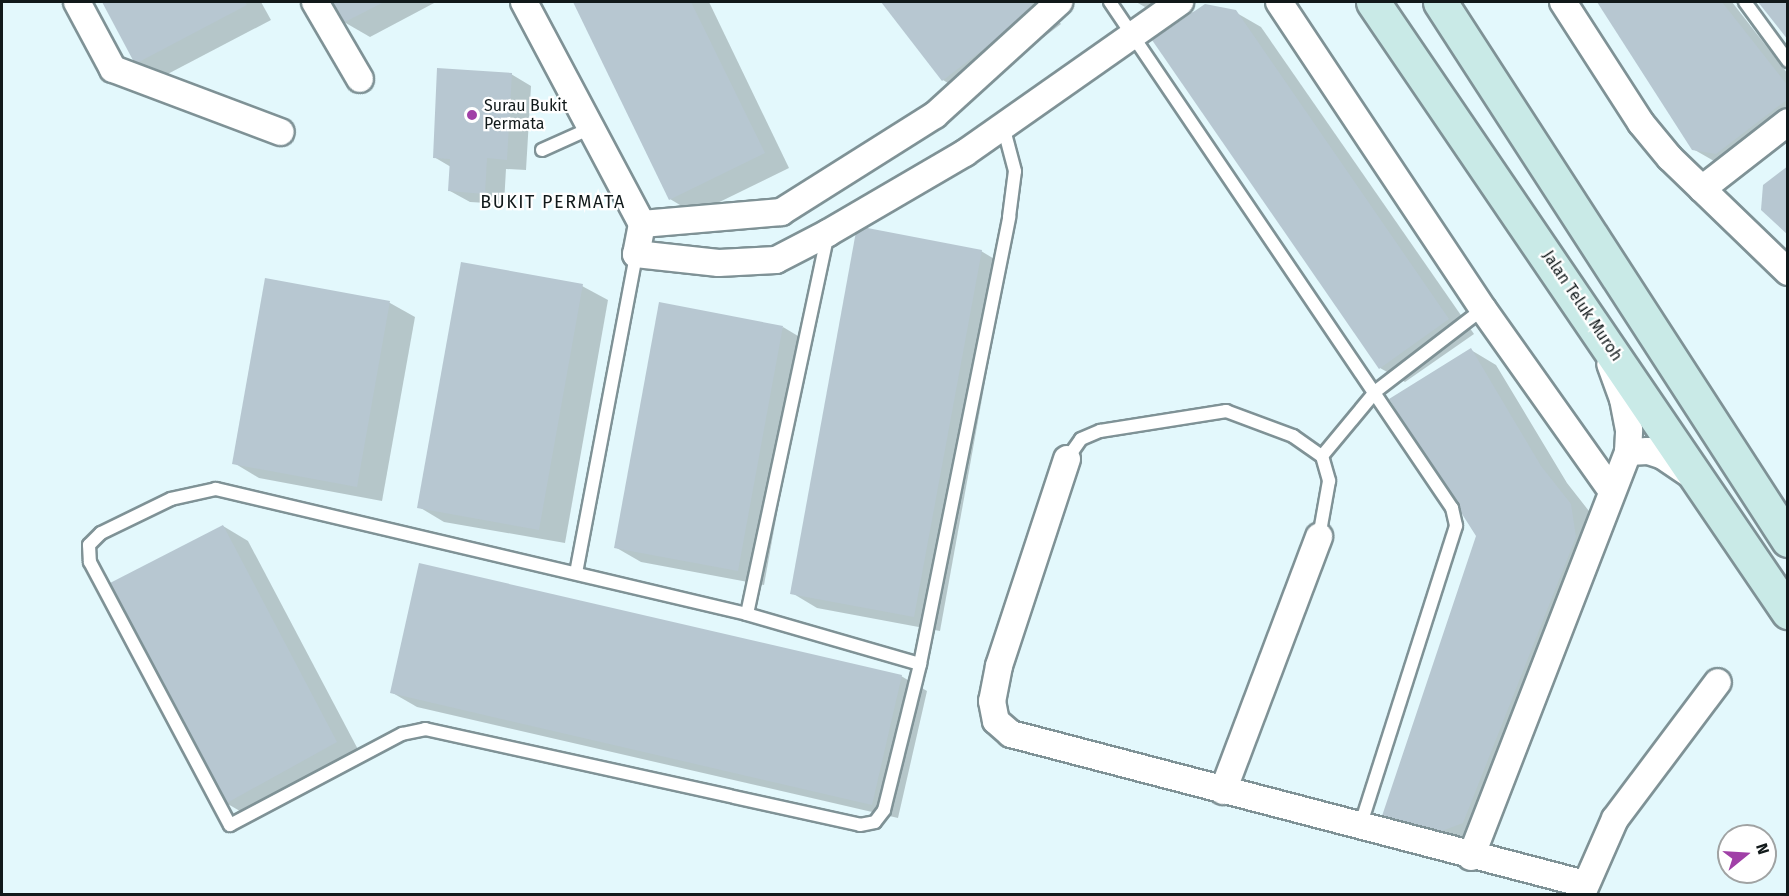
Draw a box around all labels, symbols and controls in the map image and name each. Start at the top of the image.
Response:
place label: Surau Bukit Permata [484,96,567,134]
marker: Surau Bukit Permata [465,108,479,122]
district label: BUKIT PERMATA [480,191,626,213]
street label: Jalan Teluk Muroh [1538,247,1626,365]
north arrow [1717,824,1777,884]
text: N [1752,841,1773,857]

